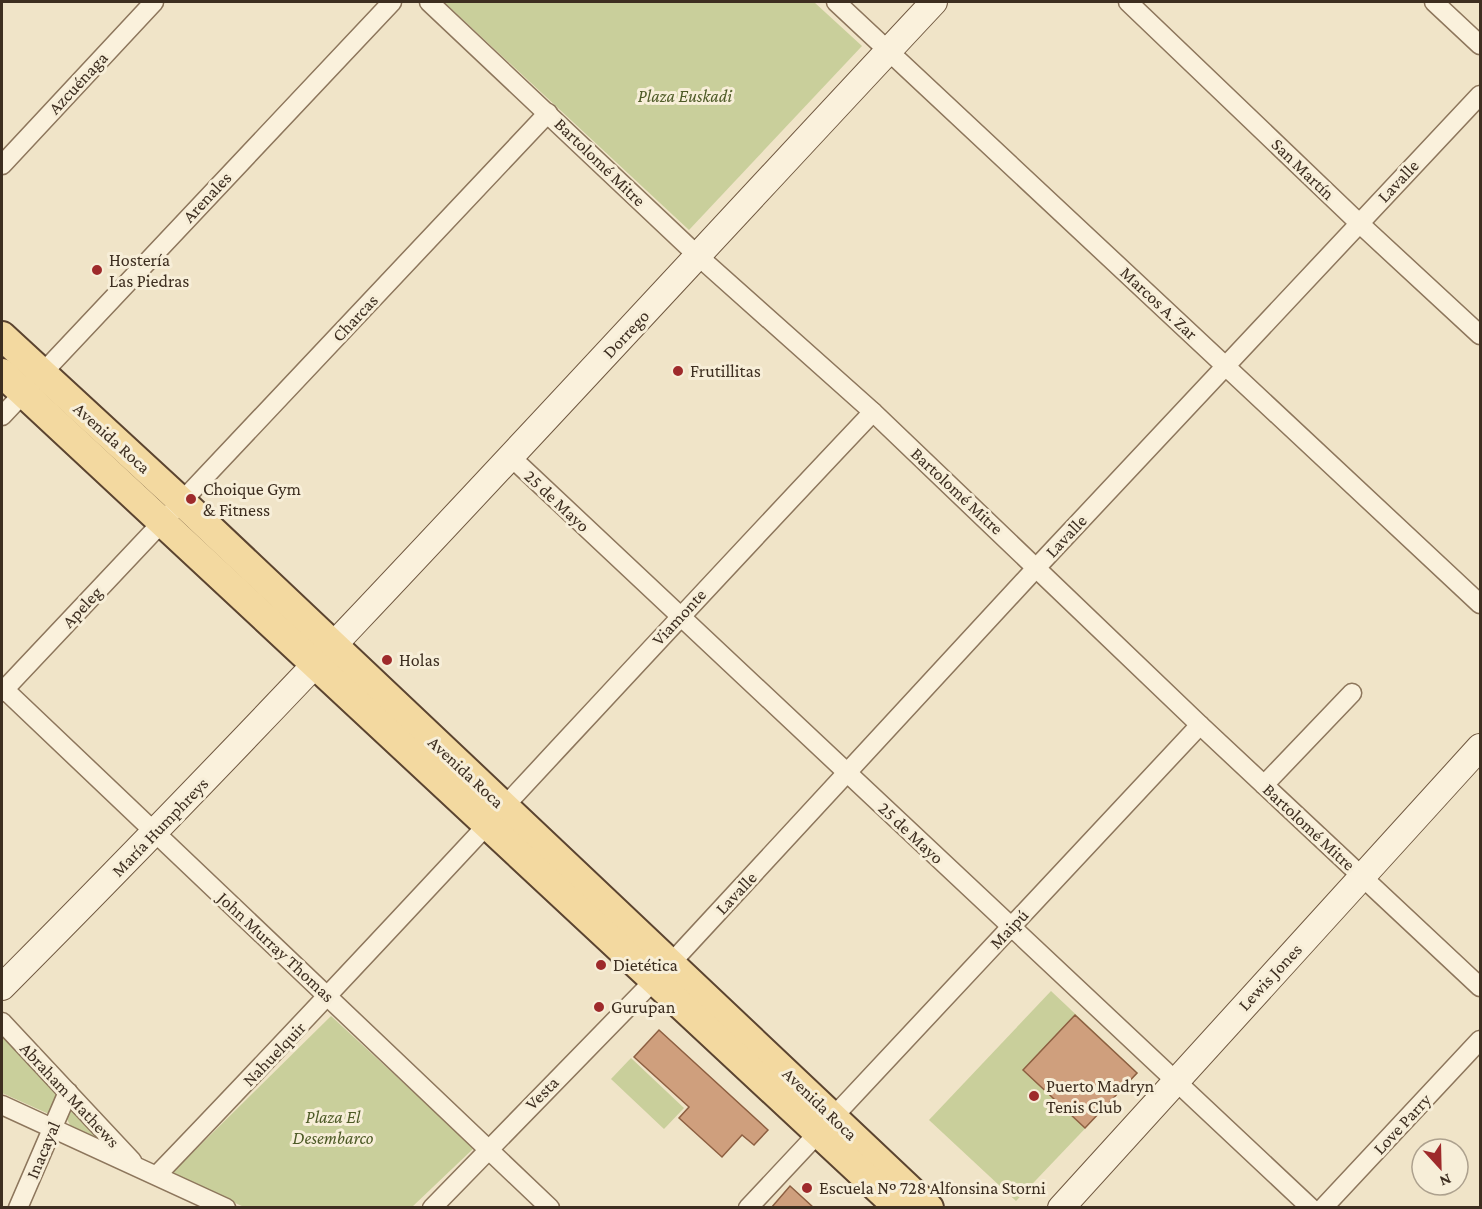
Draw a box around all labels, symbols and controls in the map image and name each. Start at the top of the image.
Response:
street label: Azcuénaga [44,48,112,118]
park label: Plaza Euskadi [638,86,732,106]
street label: Bartolomé Mitre [551,114,650,210]
street label: San Martín [1267,134,1339,204]
street label: Lavalle [1373,155,1423,207]
street label: Arenales [179,168,235,226]
place label: Hostería Las Piedras [109,250,189,291]
street label: Marcos A. Zar [1116,262,1202,344]
marker: Hostería Las Piedras [90,263,104,277]
street label: Charcas [328,290,382,346]
street label: Dorrego [599,306,653,362]
place label: Frutillitas [690,361,761,381]
marker: Frutillitas [671,364,685,378]
street label: Avenida Roca [70,398,154,478]
street label: Bartolomé Mitre [907,443,1007,539]
street label: 25 de Mayo [520,466,594,536]
place label: Choique Gym & Fitness [203,479,301,520]
marker: Choique Gym & Fitness [184,492,198,506]
street label: Lavalle [1041,510,1091,562]
street label: Apeleg [58,582,106,632]
street label: Viamonte [648,585,710,649]
place label: Holas [399,650,440,670]
marker: Holas [380,653,394,667]
street label: Avenida Roca [424,732,508,812]
street label: María Humphreys [108,773,212,881]
street label: Bartolomé Mitre [1259,779,1359,875]
street label: 25 de Mayo [874,798,948,868]
street label: Lavalle [711,867,761,919]
street label: John Murray Thomas [212,886,338,1006]
street label: Maipú [986,905,1033,953]
street label: Lewis Jones [1234,939,1306,1015]
place label: Dietética [613,955,678,975]
marker: Dietética [594,958,608,972]
place label: Gurupan [611,997,676,1017]
marker: Gurupan [592,1000,606,1014]
street label: Nahuelquir [238,1017,310,1090]
street label: Abraham Mathews [16,1038,124,1152]
street label: Avenida Roca [779,1063,861,1145]
street label: Vesta [521,1072,563,1114]
place label: Puerto Madryn Tenis Club [1046,1076,1155,1117]
marker: Puerto Madryn Tenis Club [1027,1089,1041,1103]
street label: Love Parry [1369,1089,1436,1158]
park label: Plaza El Desembarco [293,1107,374,1148]
street label: Inacayal [22,1118,64,1182]
north arrow [1410,1137,1470,1197]
text: N [1437,1171,1454,1190]
place label: Escuela Nº 728 Alfonsina Storni [819,1178,1046,1198]
marker: Escuela Nº 728 Alfonsina Storni [800,1181,814,1195]

